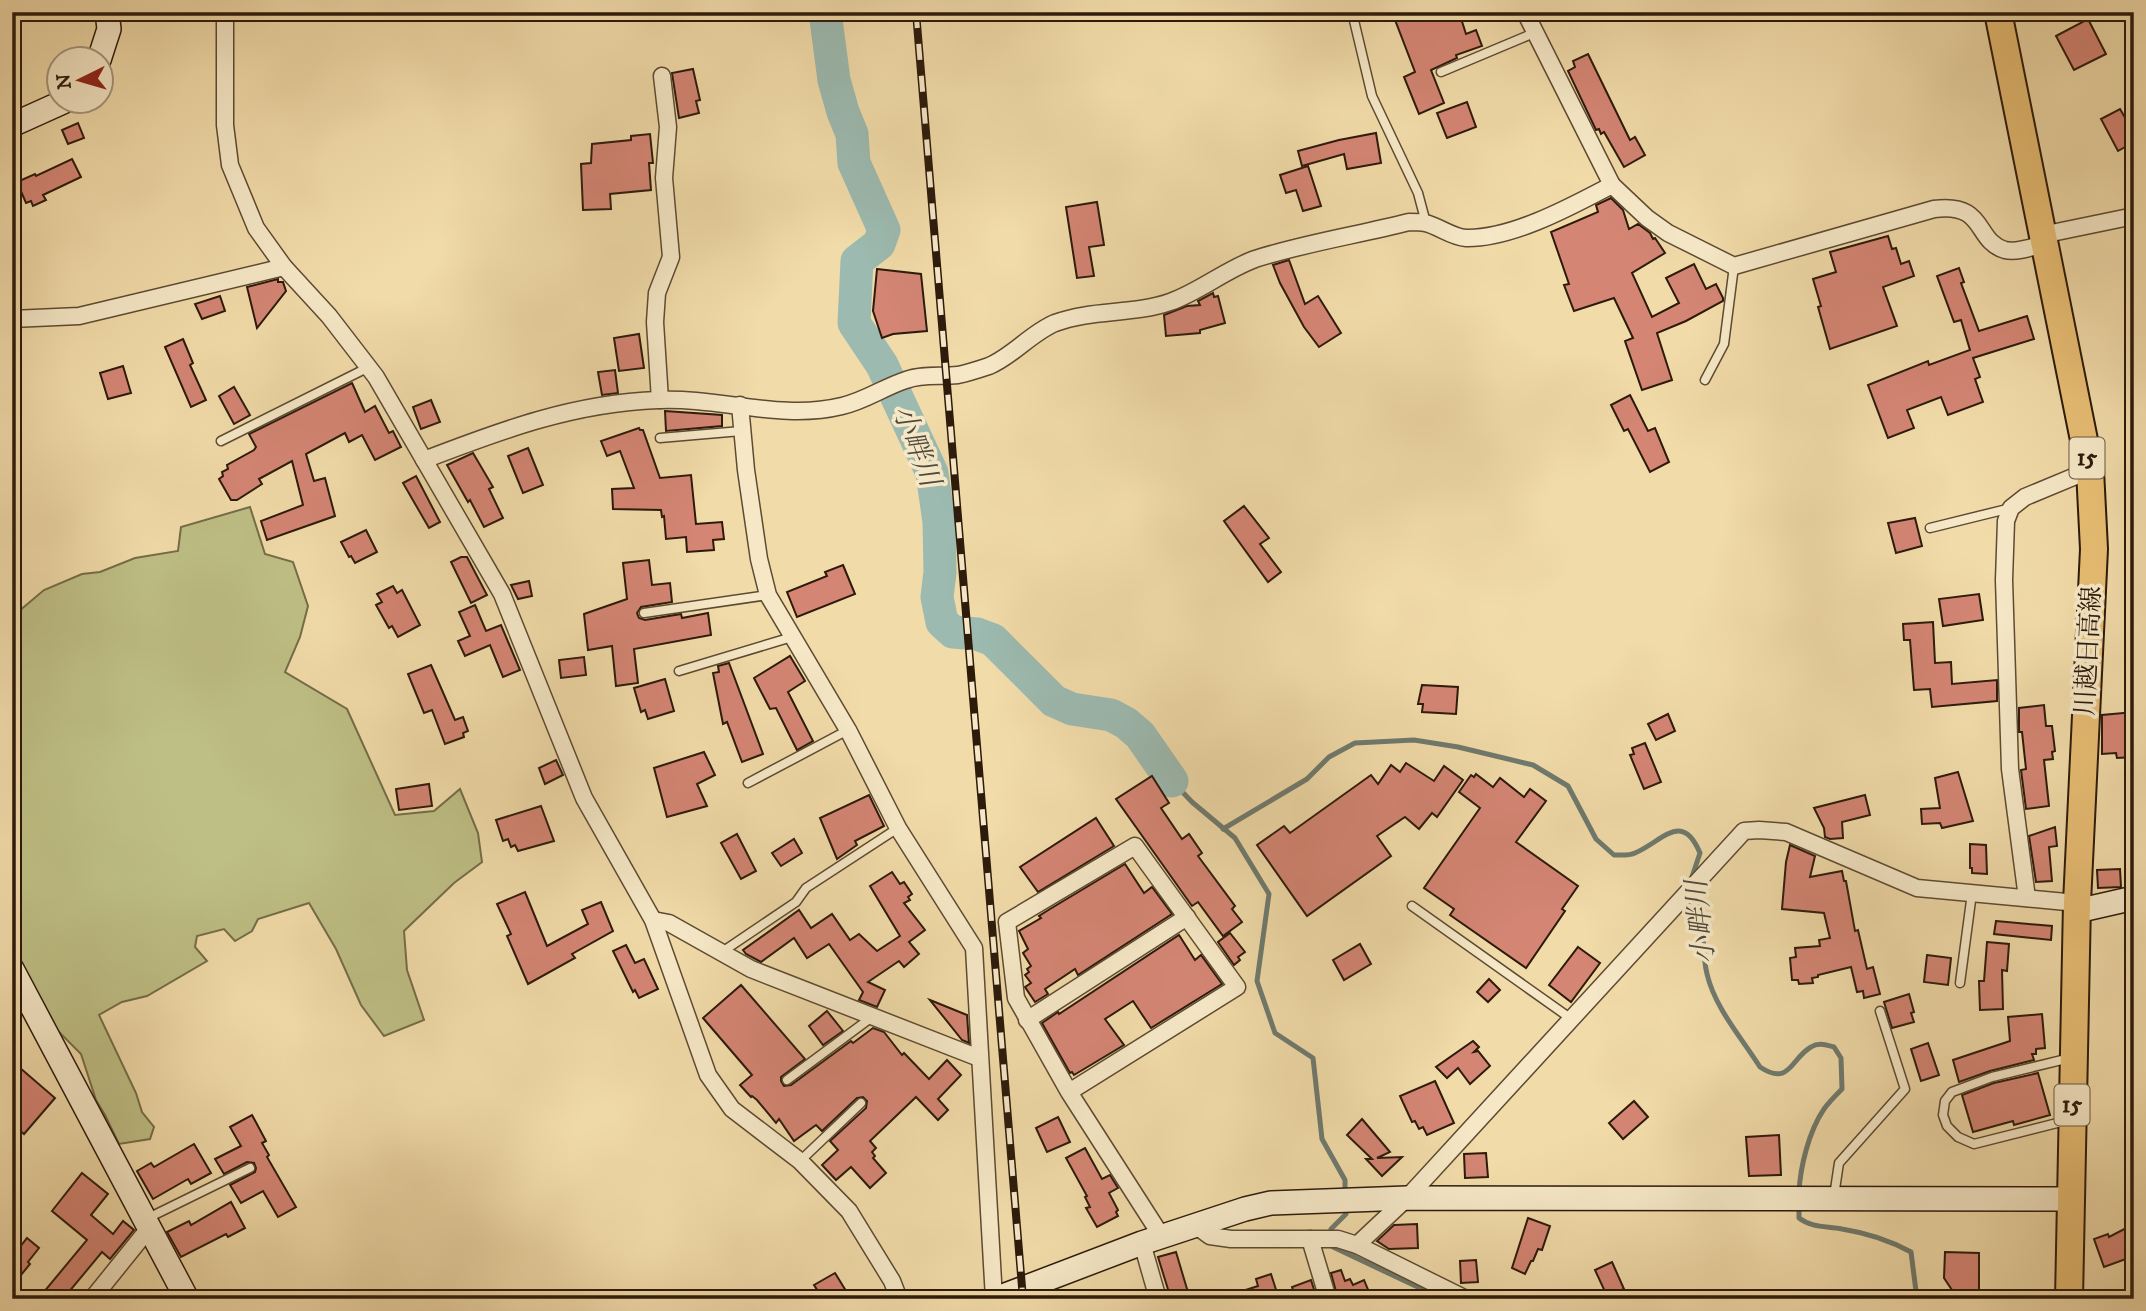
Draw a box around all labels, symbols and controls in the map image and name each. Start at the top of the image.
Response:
north arrow [46,46,116,116]
text: N [52,72,77,90]
water label: 小畔川 [885,401,948,494]
road number: 15 [2070,438,2104,478]
street label: 川越日高線 [2069,585,2109,717]
water label: 小畔川 [1679,875,1723,966]
road number: 15 [2054,1084,2090,1126]

